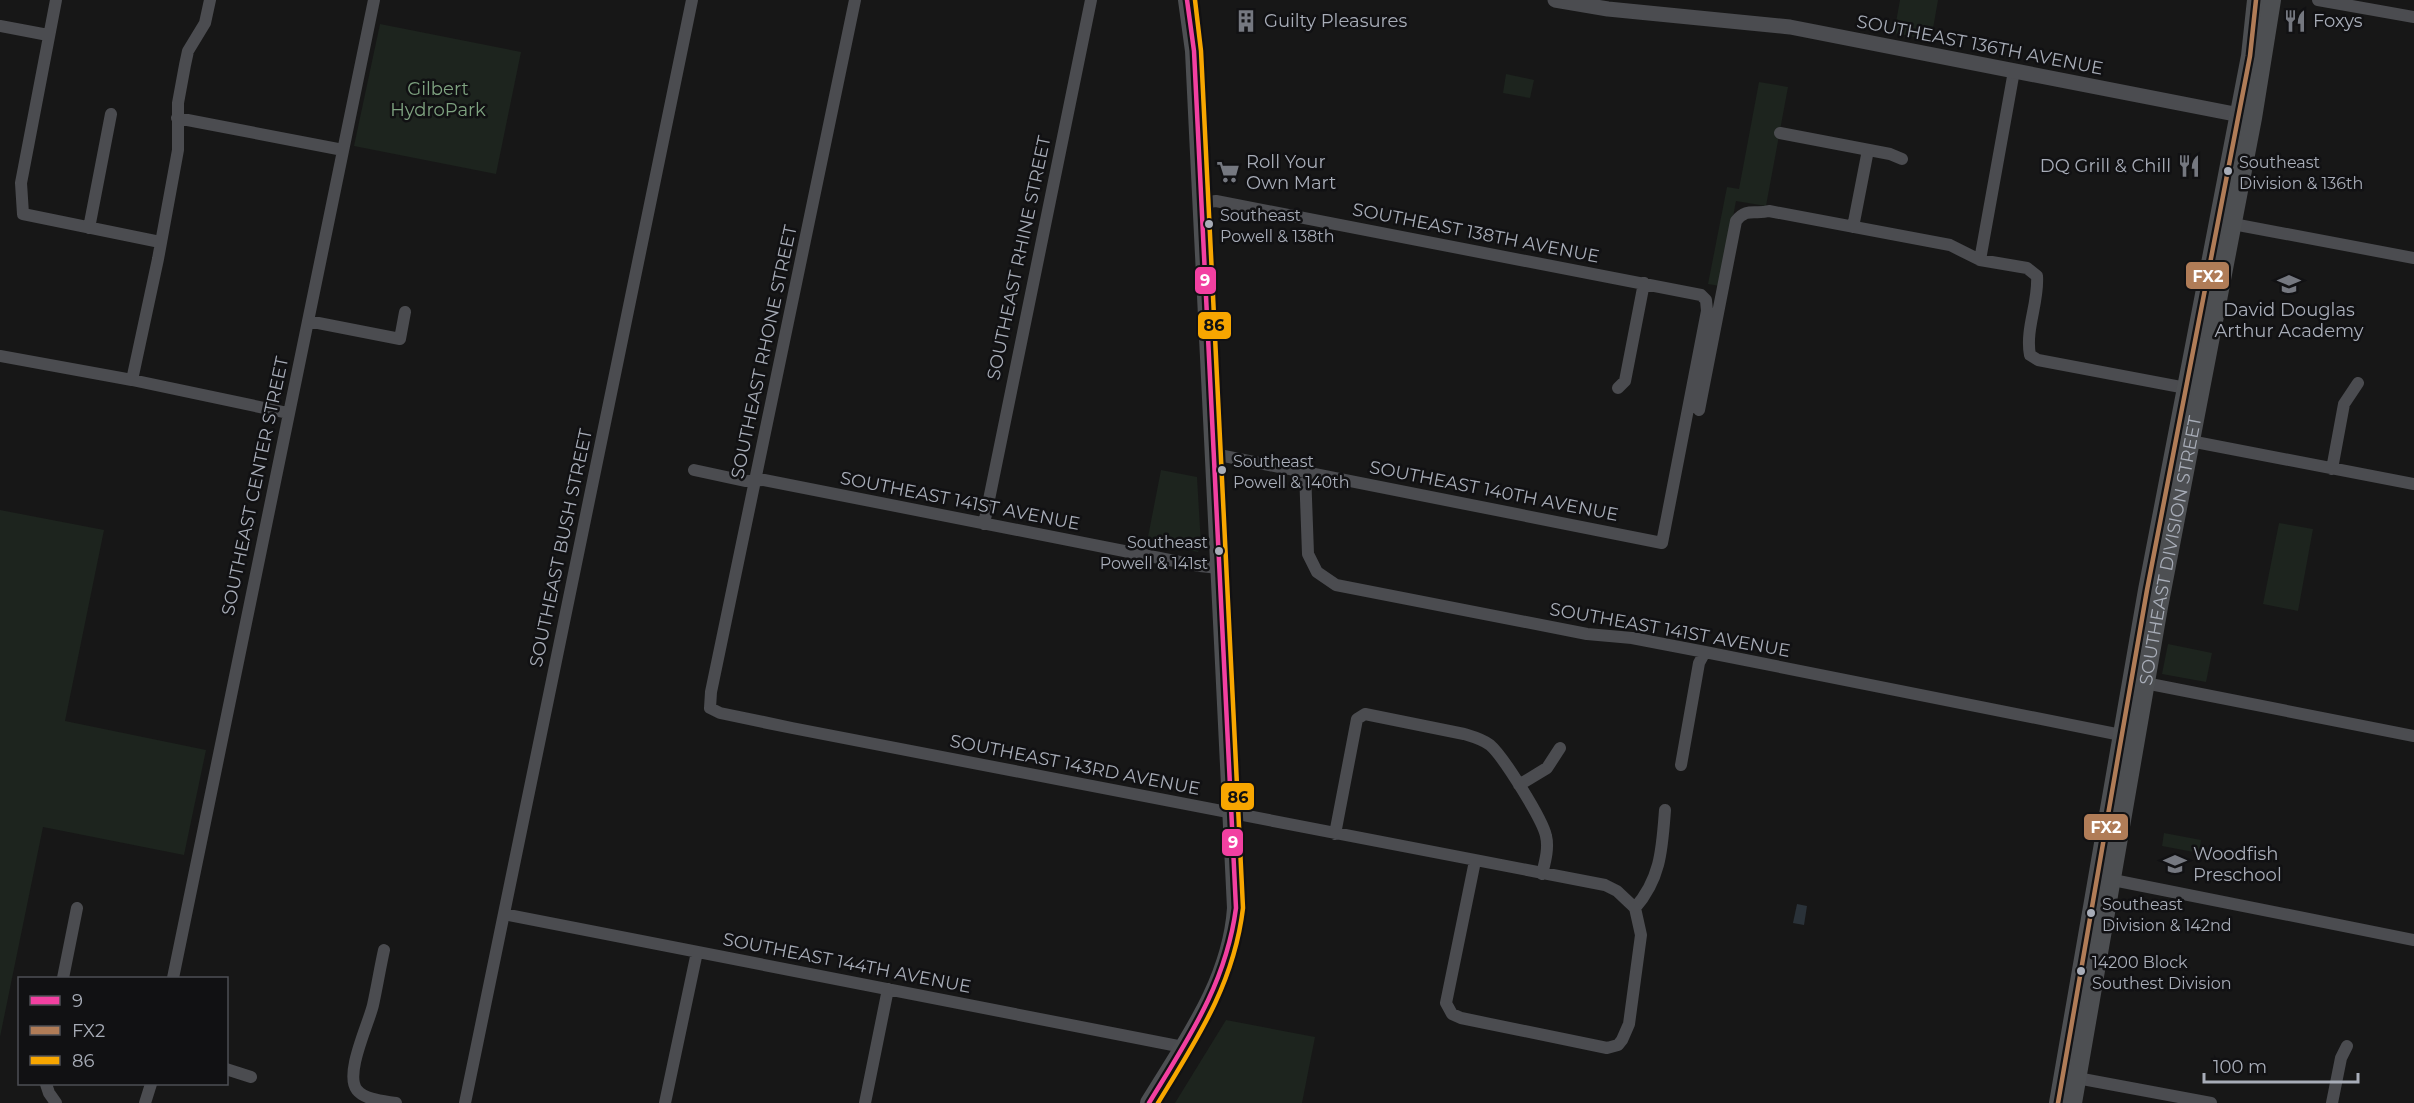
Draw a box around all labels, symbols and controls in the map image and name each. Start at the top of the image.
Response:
building icon: Guilty Pleasures [1233,8,1259,34]
restaurant icon: Foxys [2282,8,2308,34]
place label: Guilty Pleasures [1264,10,1407,32]
street label: SOUTHEAST 136TH AVENUE [1855,10,2105,80]
place label: Foxys [2313,10,2363,32]
park label: Gilbert HydroPark [390,78,486,121]
street label: SOUTHEAST RHINE STREET [982,133,1056,382]
place label: Roll Your Own Mart [1246,151,1336,194]
restaurant icon: DQ Grill & Chill [2176,153,2202,179]
place label: Southeast Division & 136th [2239,153,2363,193]
place label: DQ Grill & Chill [2040,155,2171,177]
supermarket icon: Roll Your Own Mart [1215,159,1241,185]
marker: Southeast Division & 136th [2222,165,2234,177]
street label: SOUTHEAST 138TH AVENUE [1351,198,1601,268]
place label: Southeast Powell & 138th [1220,206,1335,246]
marker: Southeast Powell & 138th [1203,218,1215,230]
street label: SOUTHEAST RHONE STREET [726,222,802,481]
line badge: FX2 [2185,261,2230,290]
line badge: 9 [1194,266,1217,295]
text: FX2 [2193,267,2223,286]
text: 9 [1200,271,1210,290]
school or university icon: David Douglas Arthur Academy [2276,271,2302,297]
place label: David Douglas Arthur Academy [2214,299,2364,342]
line badge: 86 [1197,311,1232,340]
text: 86 [1204,316,1224,335]
street label: SOUTHEAST CENTER STREET [217,354,293,618]
street label: SOUTHEAST DIVISION STREET [2135,413,2207,687]
street label: SOUTHEAST BUSH STREET [525,426,597,669]
place label: Southeast Powell & 140th [1233,452,1350,492]
street label: SOUTHEAST 140TH AVENUE [1368,456,1620,526]
marker: Southeast Powell & 140th [1216,464,1228,476]
street label: SOUTHEAST 141ST AVENUE [838,467,1082,535]
place label: Southeast Powell & 141st [1100,533,1208,573]
marker: Southeast Powell & 141st [1213,545,1225,557]
street label: SOUTHEAST 141ST AVENUE [1548,598,1792,662]
street label: SOUTHEAST 143RD AVENUE [948,730,1202,800]
line badge: 86 [1220,782,1255,811]
text: 86 [1228,788,1248,807]
line badge: FX2 [2083,813,2129,841]
text: FX2 [2091,818,2121,837]
line badge: 9 [1221,828,1244,857]
text: 9 [1228,833,1238,852]
place label: Woodfish Preschool [2193,843,2282,886]
school or university icon: Woodfish Preschool [2162,851,2188,877]
place label: Southeast Division & 142nd [2102,895,2232,935]
marker: Southeast Division & 142nd [2085,907,2097,919]
street label: SOUTHEAST 144TH AVENUE [721,928,973,998]
place label: 14200 Block Southest Division [2092,953,2232,993]
marker: 14200 Block Southest Division [2075,965,2087,977]
legend [18,977,228,1085]
text: 9 [72,990,83,1012]
text: FX2 [72,1020,105,1042]
scale bar [2204,1046,2358,1084]
text: 86 [72,1050,94,1072]
text: 100 m [2213,1056,2267,1078]

